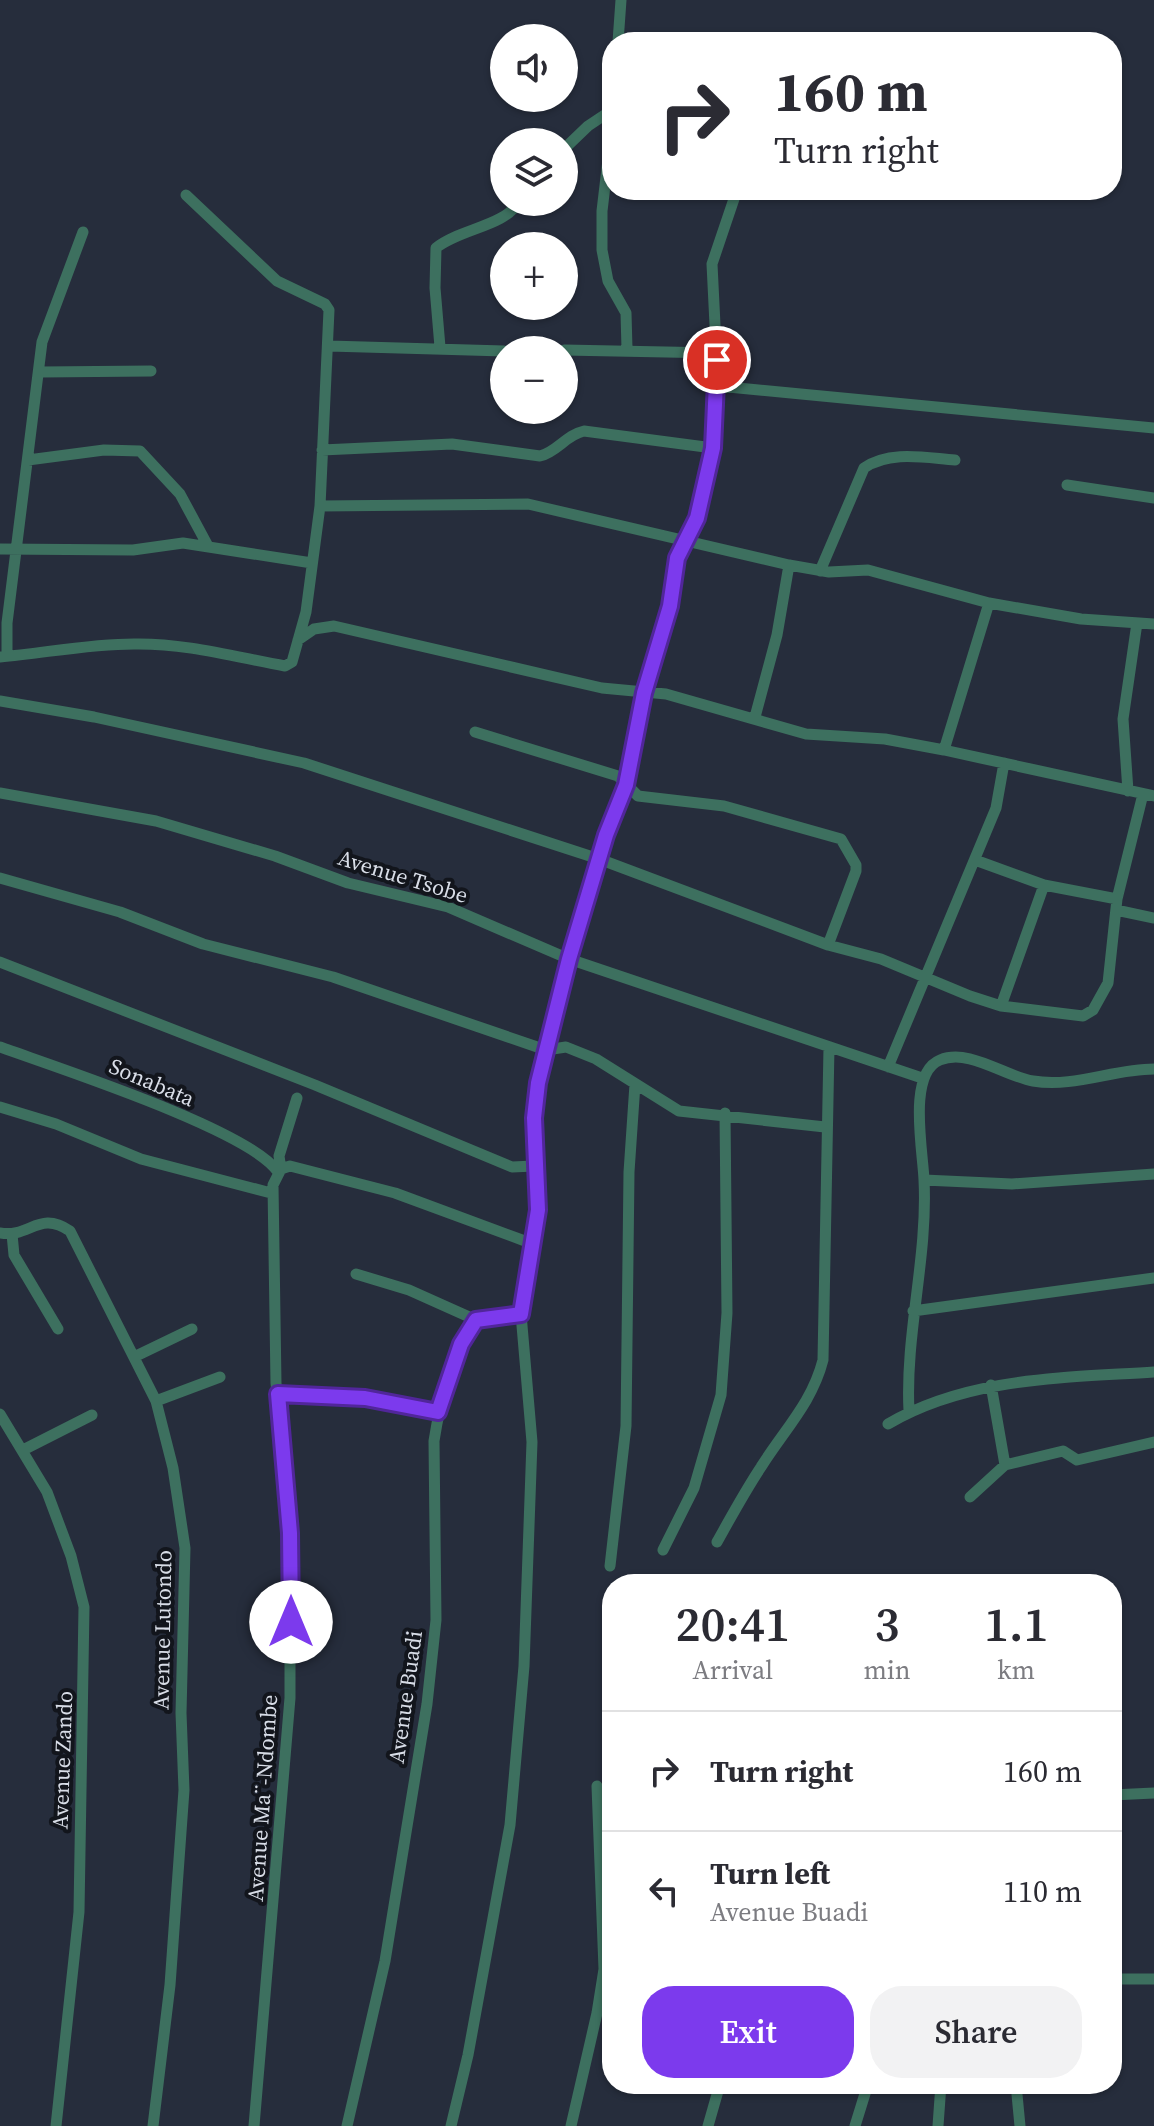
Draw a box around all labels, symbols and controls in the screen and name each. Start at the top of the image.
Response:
map controls [490,24,578,424]
button: sound [490,24,578,112]
text: 160 m [774,53,928,130]
icon: right [642,64,746,168]
text: Turn right [774,126,939,175]
button: layers [490,128,578,216]
button: + [490,232,578,320]
pin [683,326,751,394]
button: − [490,336,578,424]
icon: arrive [695,338,739,382]
street label: Avenue Tsobe [334,842,472,910]
street label: Sonabata [105,1051,200,1114]
street label: Avenue Lutondo [146,1550,178,1710]
position arrow [249,1580,333,1664]
text: 20:41 [676,1591,790,1657]
text: 3 [874,1591,899,1657]
text: 1.1 [984,1591,1048,1657]
street label: Avenue Buadi [381,1629,429,1765]
text: Arrival [693,1652,773,1688]
text: min [863,1652,910,1688]
text: km [997,1652,1035,1688]
street label: Avenue Zando [45,1690,79,1830]
street label: Avenue Ma¨-Ndombe [240,1693,284,1903]
icon: right [642,1749,686,1793]
text: Turn right [710,1751,853,1792]
text: 160 m [1003,1751,1082,1792]
text: Turn left [710,1853,830,1894]
icon: left [642,1869,686,1913]
text: 110 m [1003,1871,1082,1912]
text: Avenue Buadi [710,1894,868,1930]
button: Exit [642,1986,854,2078]
button: Share [870,1986,1082,2078]

